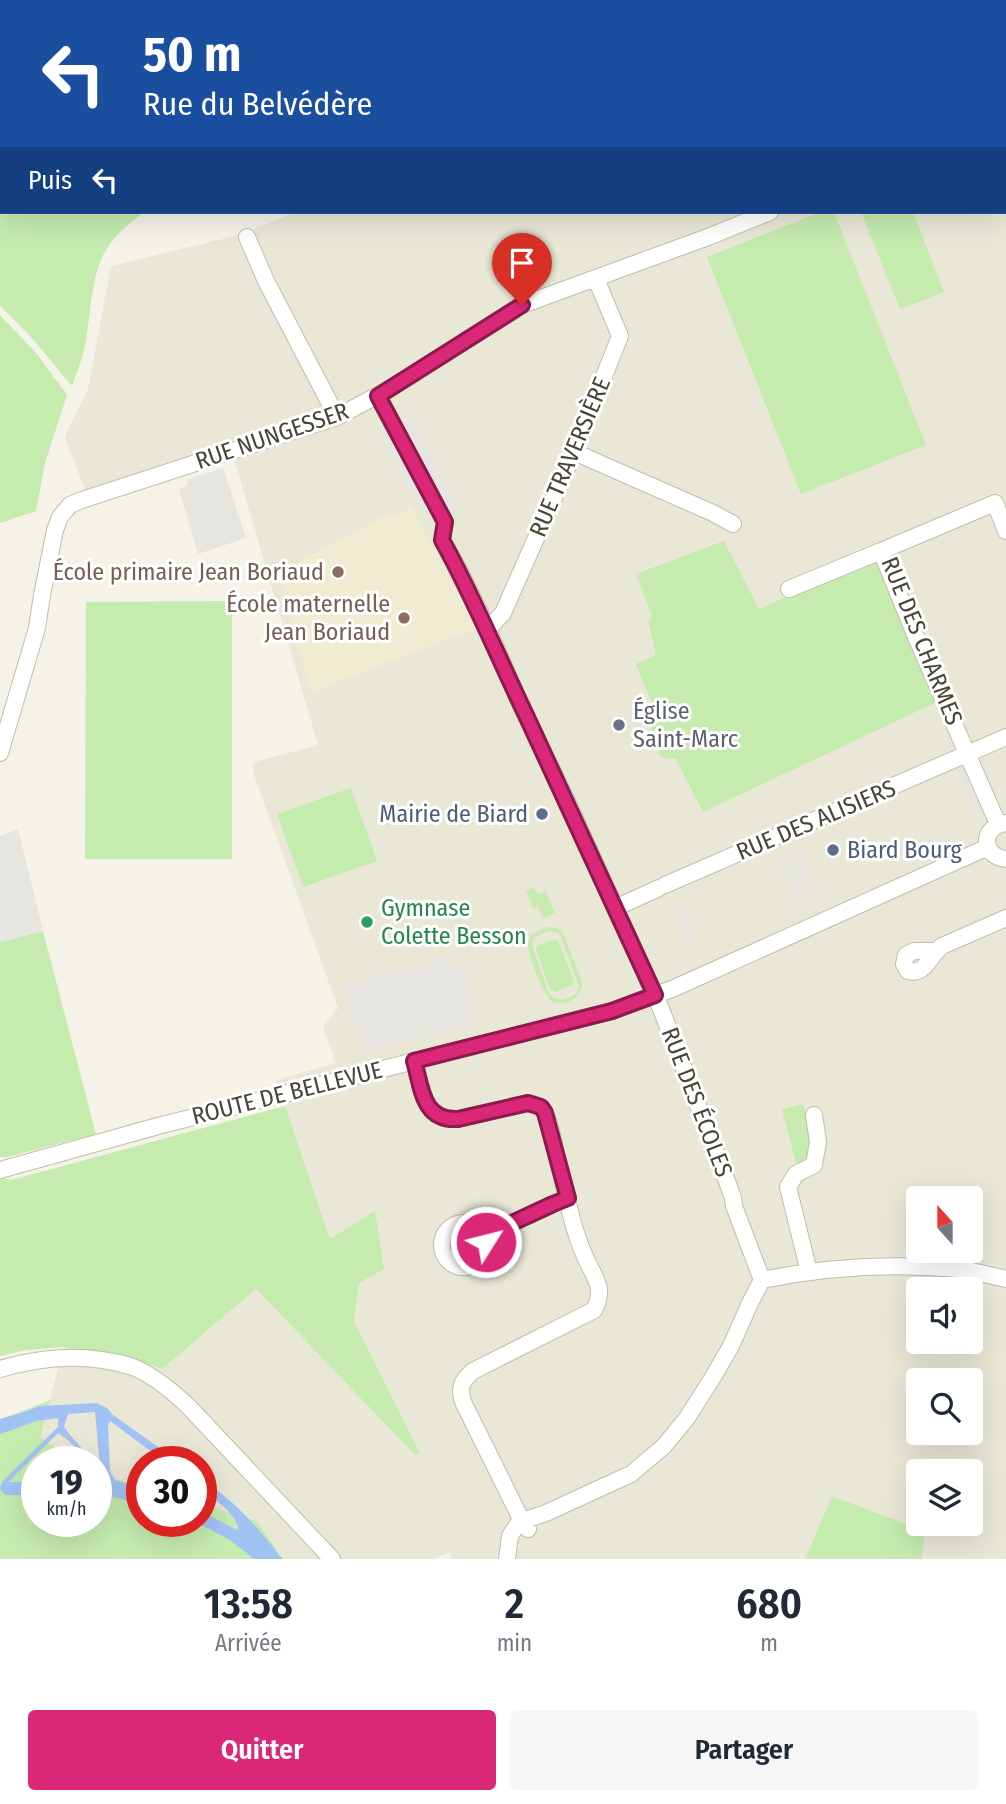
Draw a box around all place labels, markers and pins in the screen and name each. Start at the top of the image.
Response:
pin [492,233,552,305]
place label: École primaire Jean Boriaud [53,557,324,586]
marker: École primaire Jean Boriaud [330,564,346,580]
place label: École maternelle Jean Boriaud [226,589,390,646]
marker: École maternelle Jean Boriaud [396,610,412,626]
place label: Église Saint-Marc [633,696,738,753]
marker: Église Saint-Marc [611,717,627,733]
place label: Mairie de Biard [379,800,528,828]
marker: Mairie de Biard [534,806,550,822]
place label: Biard Bourg [847,836,962,864]
marker: Biard Bourg [825,842,841,858]
place label: Gymnase Colette Besson [381,894,527,950]
marker: Gymnase Colette Besson [359,914,375,930]

